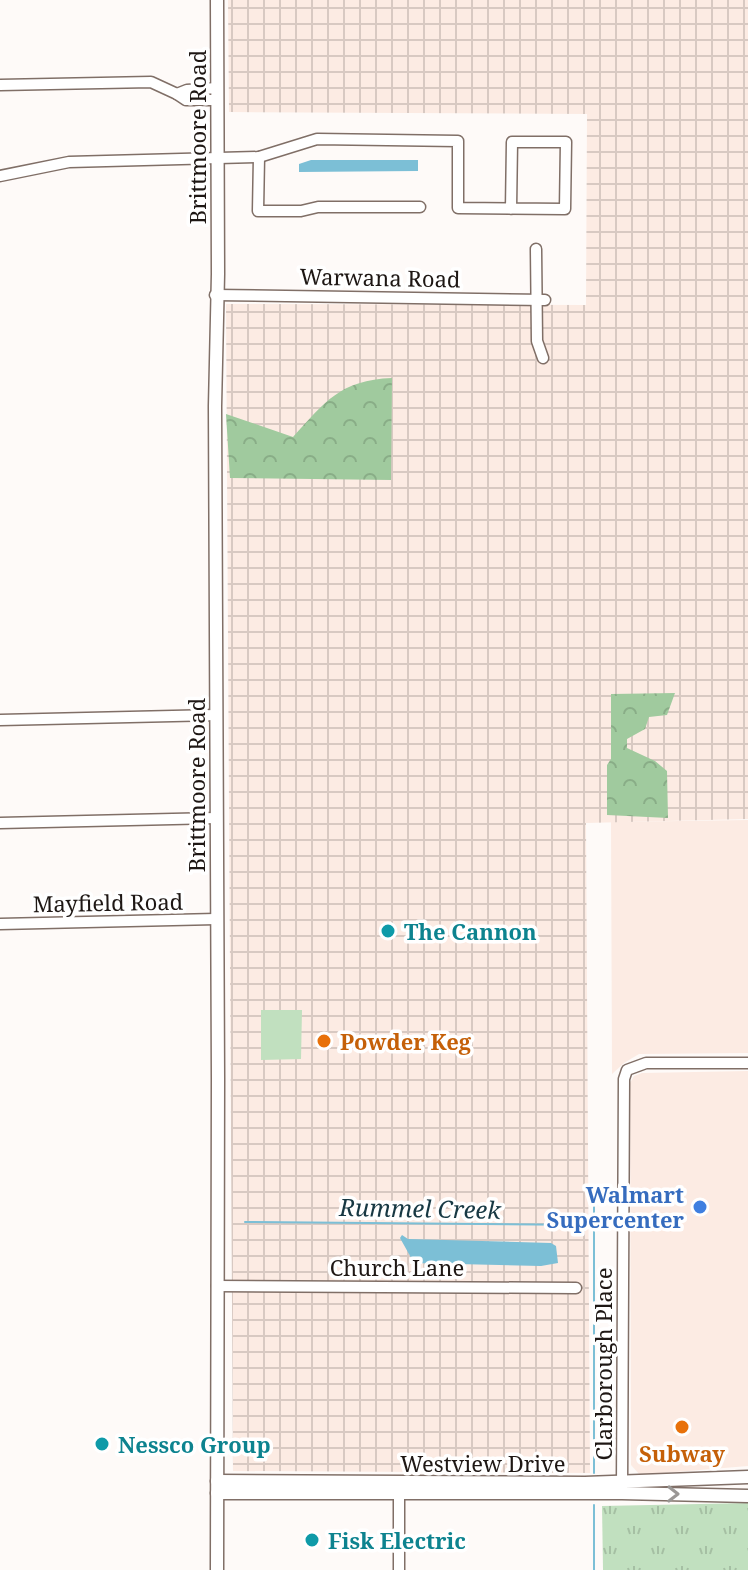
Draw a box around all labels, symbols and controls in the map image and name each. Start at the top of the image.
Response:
street label: Brittmoore Road [182,49,212,224]
street label: Warwana Road [299,261,461,293]
street label: Brittmoore Road [181,697,211,872]
street label: Mayfield Road [33,886,184,918]
place label: The Cannon [404,916,537,946]
marker: The Cannon [379,922,397,940]
place label: Powder Keg [340,1026,472,1056]
marker: Powder Keg [315,1032,333,1050]
place label: Walmart Supercenter [546,1179,684,1234]
water label: Rummel Creek [338,1190,503,1226]
marker: Walmart Supercenter [691,1198,709,1216]
street label: Church Lane [330,1252,464,1282]
street label: Clarborough Place [588,1268,618,1460]
marker: Subway [673,1418,691,1436]
place label: Nessco Group [118,1429,271,1459]
marker: Nessco Group [93,1435,111,1453]
place label: Subway [639,1438,725,1468]
street label: Westview Drive [400,1448,566,1478]
one-way arrow [667,1485,680,1503]
place label: Fisk Electric [328,1525,466,1555]
marker: Fisk Electric [303,1531,321,1549]

